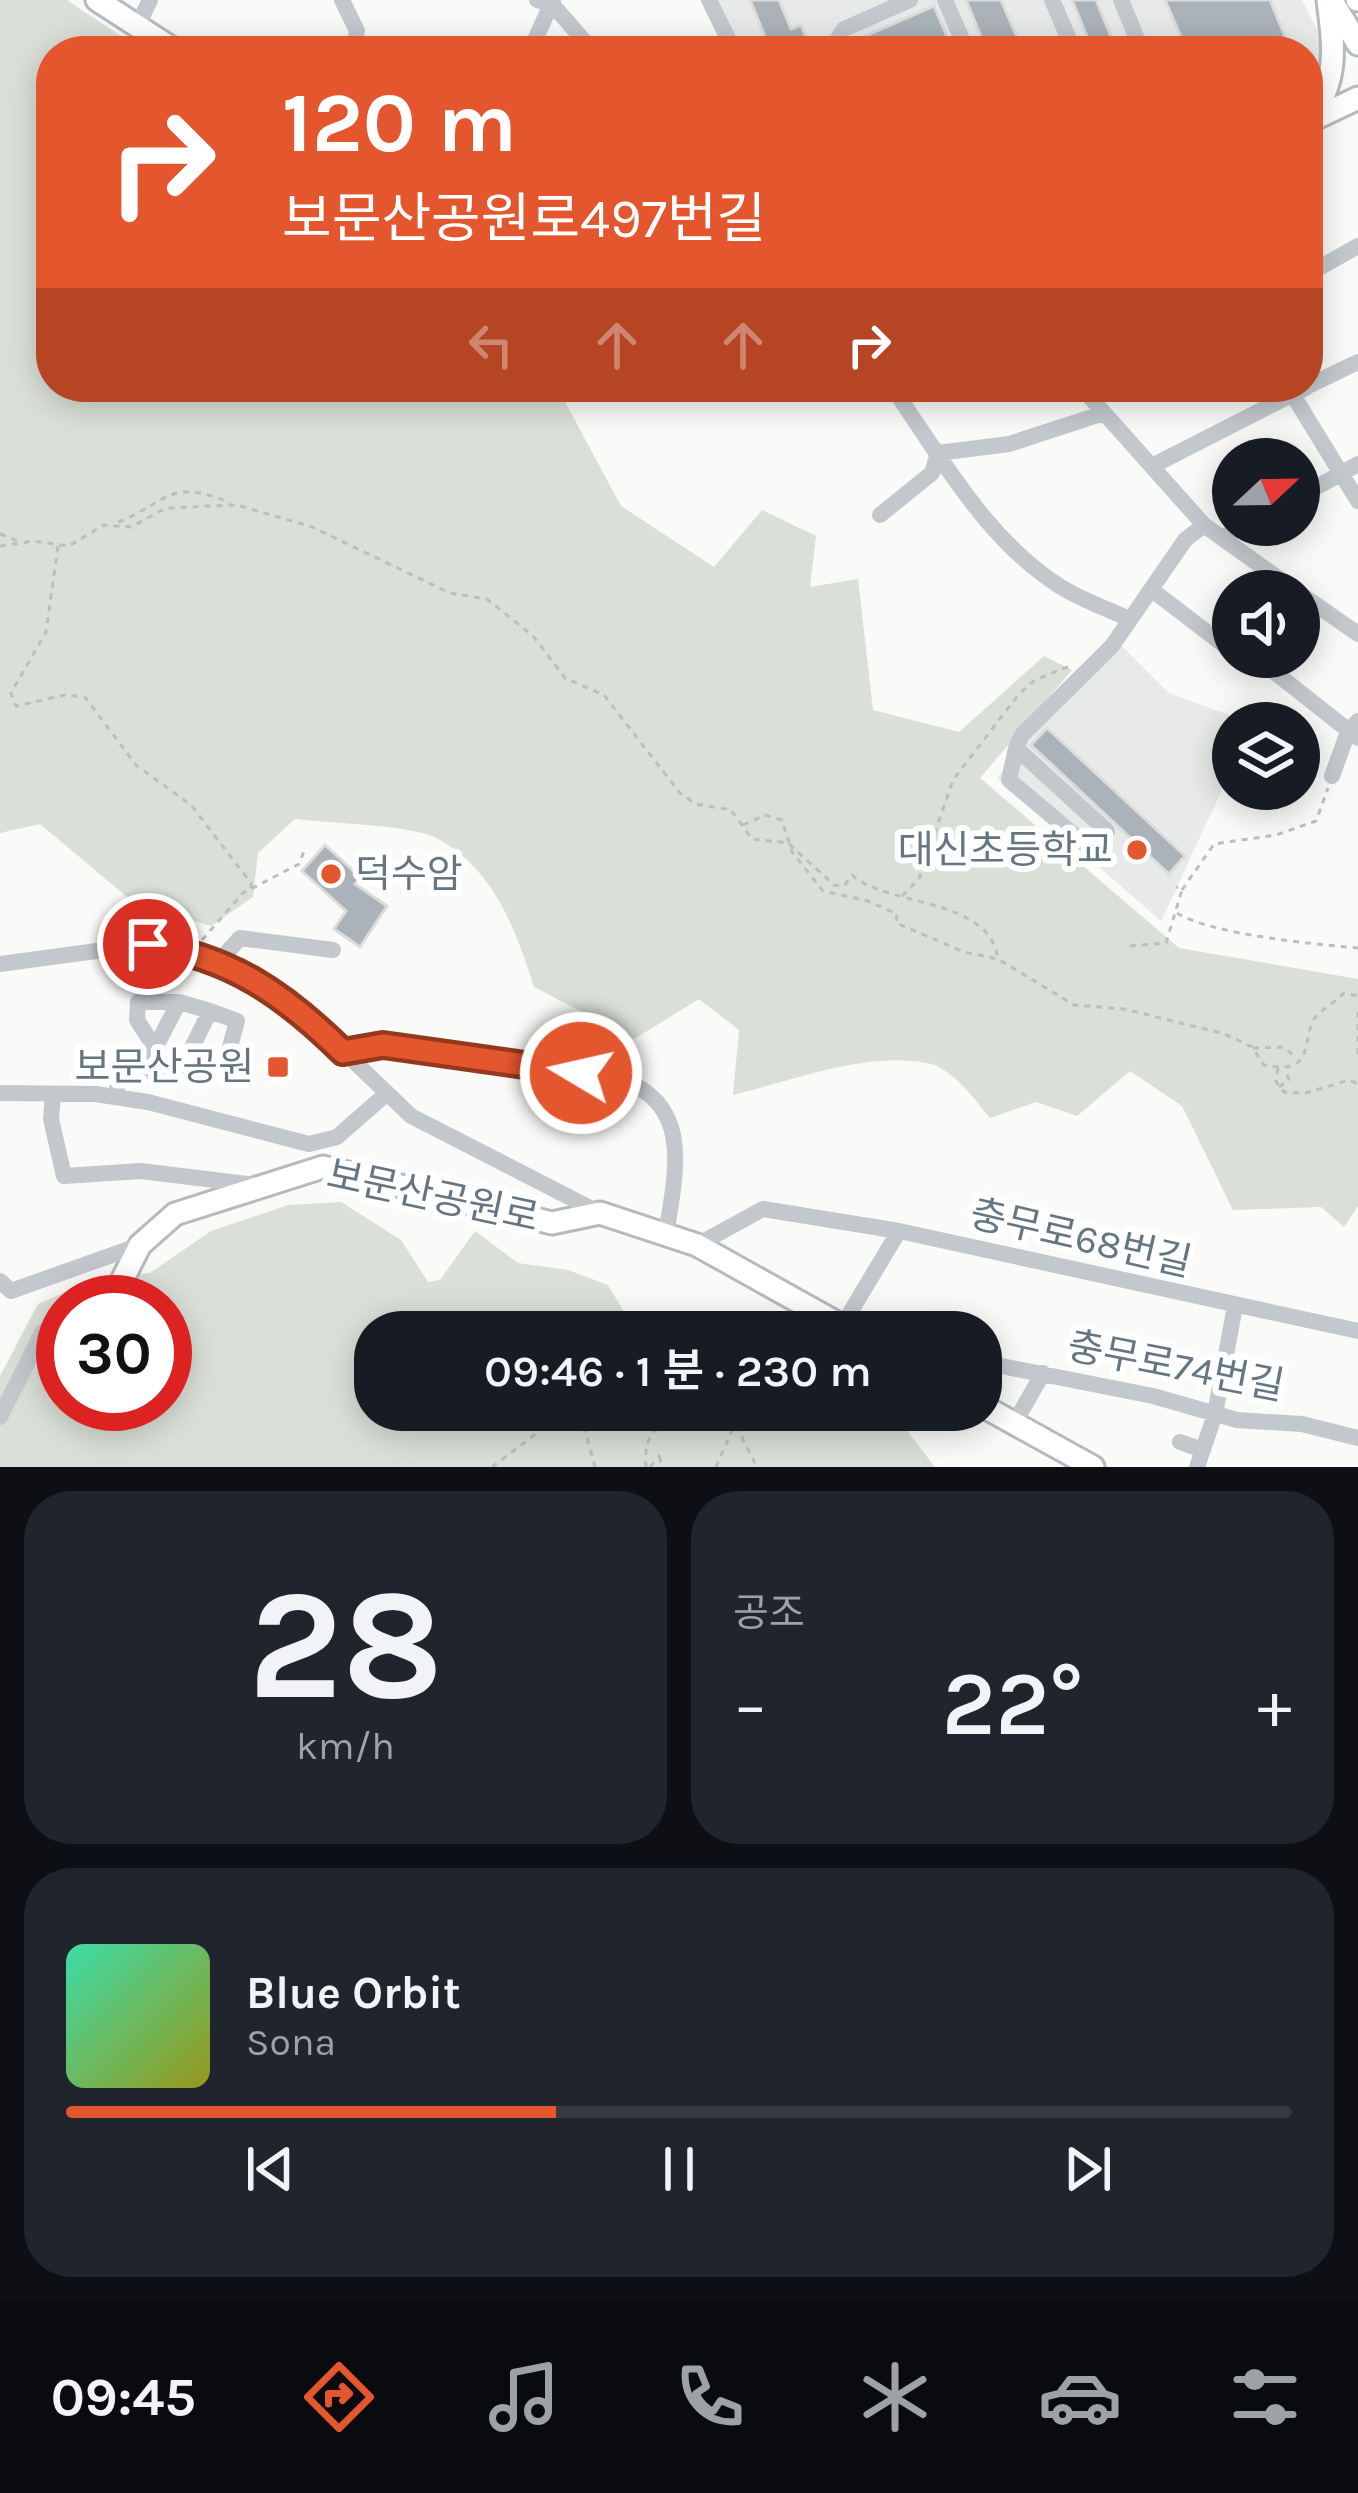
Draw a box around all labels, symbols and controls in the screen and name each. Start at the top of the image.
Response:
text: 120 m [282,74,517,172]
icon: right [84,84,240,240]
text: 보문산공원로497번길 [282,187,766,251]
icon: left [458,312,524,378]
icon: ahead [584,312,650,378]
icon: ahead [710,312,776,378]
icon: right [836,312,902,378]
north arrow [1212,438,1320,546]
map controls [1212,438,1320,810]
button: sound [1212,570,1320,678]
button: layers [1212,702,1320,810]
place label: 대신초등학교 [898,827,1113,873]
marker: 대신초등학교 [1124,837,1150,863]
place label: 덕수암 [355,851,463,897]
marker: 덕수암 [318,861,344,887]
pin [97,893,199,995]
icon: arrive [115,911,181,977]
position arrow [518,1010,644,1136]
place label: 보문산공원 [75,1044,254,1090]
marker: 보문산공원 [265,1054,291,1080]
street label: 보문산공원로 [323,1151,543,1241]
street label: 충무로68번길 [966,1190,1196,1286]
speed limit sign: 30 [36,1275,192,1431]
street label: 충무로74번길 [1064,1322,1288,1410]
text: 09:46 · 1 분 · 230 m [484,1345,872,1397]
text: 28 [248,1554,443,1736]
text: 공조 [733,1590,805,1636]
text: 22° [942,1651,1083,1757]
text: − [733,1666,768,1744]
text: + [1257,1666,1292,1744]
text: km/h [296,1723,395,1769]
text: Blue Orbit [246,1967,461,2019]
text: Sona [246,2019,336,2065]
icon: previous [237,2136,303,2202]
icon: pause [646,2136,712,2202]
icon: next [1055,2136,1121,2202]
icon: directions [297,2355,381,2439]
icon: music [482,2355,566,2439]
icon: phone [668,2355,752,2439]
icon: climate [853,2355,937,2439]
icon: car [1038,2355,1122,2439]
icon: filters [1223,2355,1307,2439]
text: 09:45 [51,2365,196,2429]

